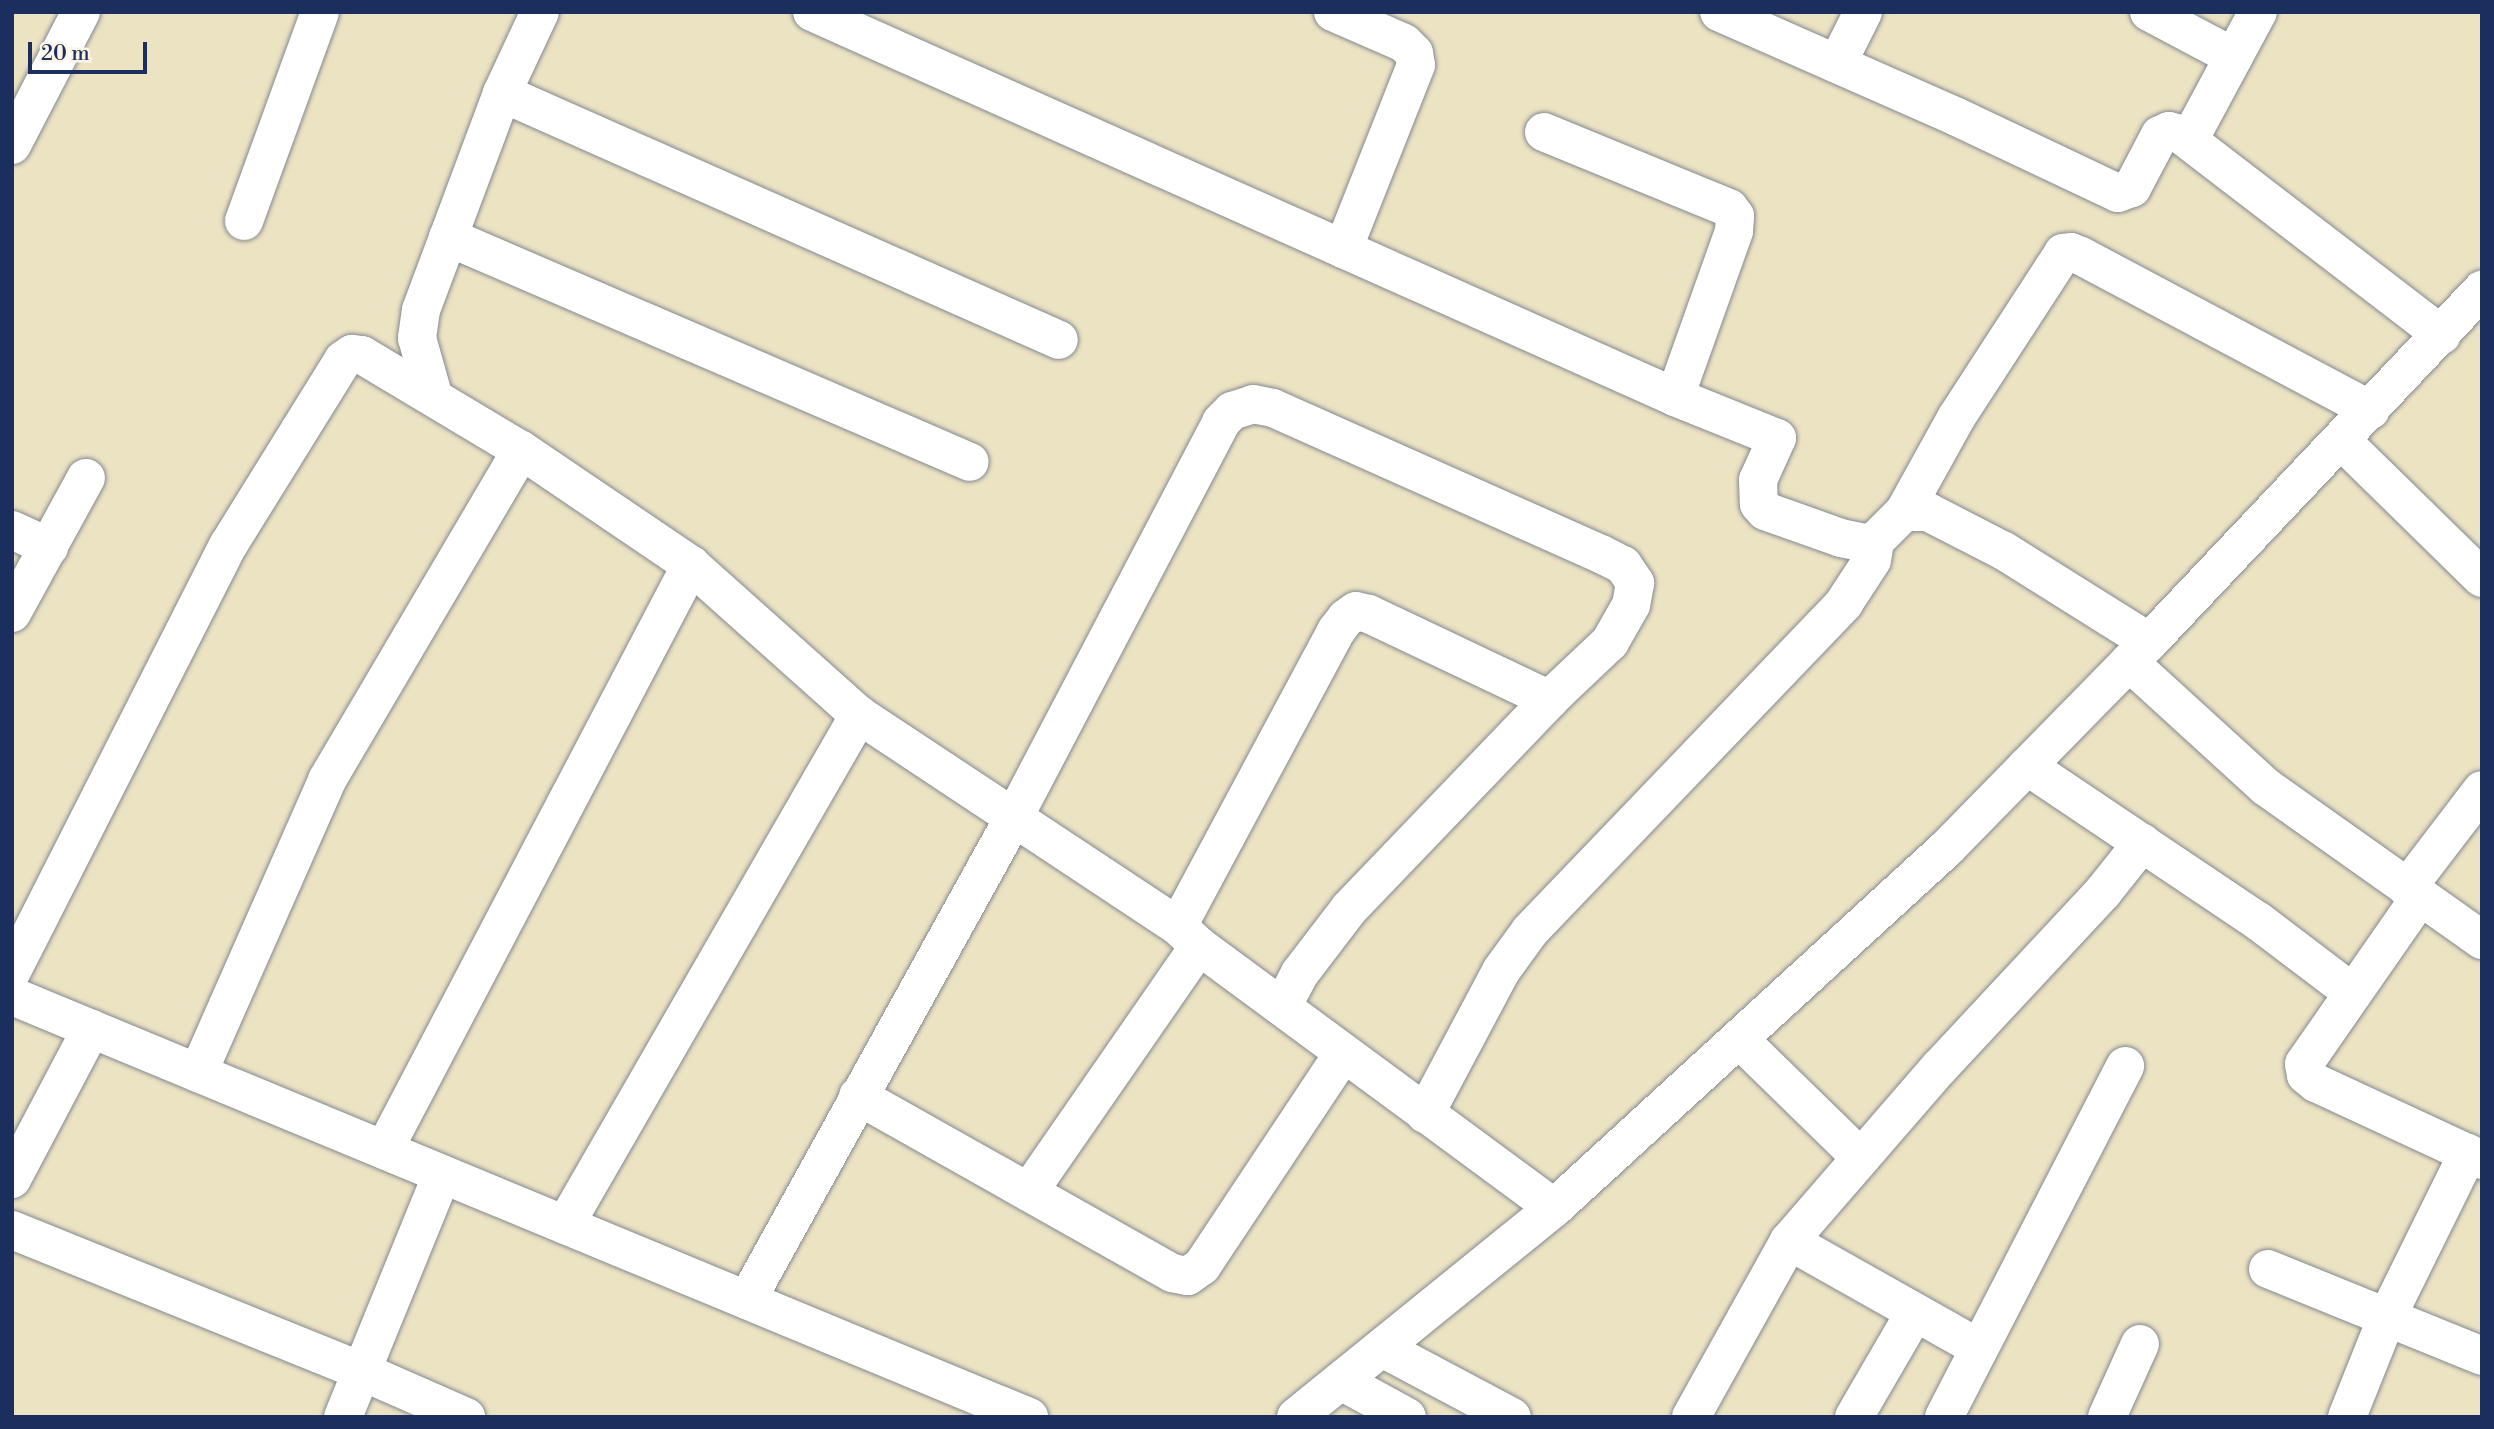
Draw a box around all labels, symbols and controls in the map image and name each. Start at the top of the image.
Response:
scale bar [32,28,150,72]
text: 20 m [41,41,90,67]

